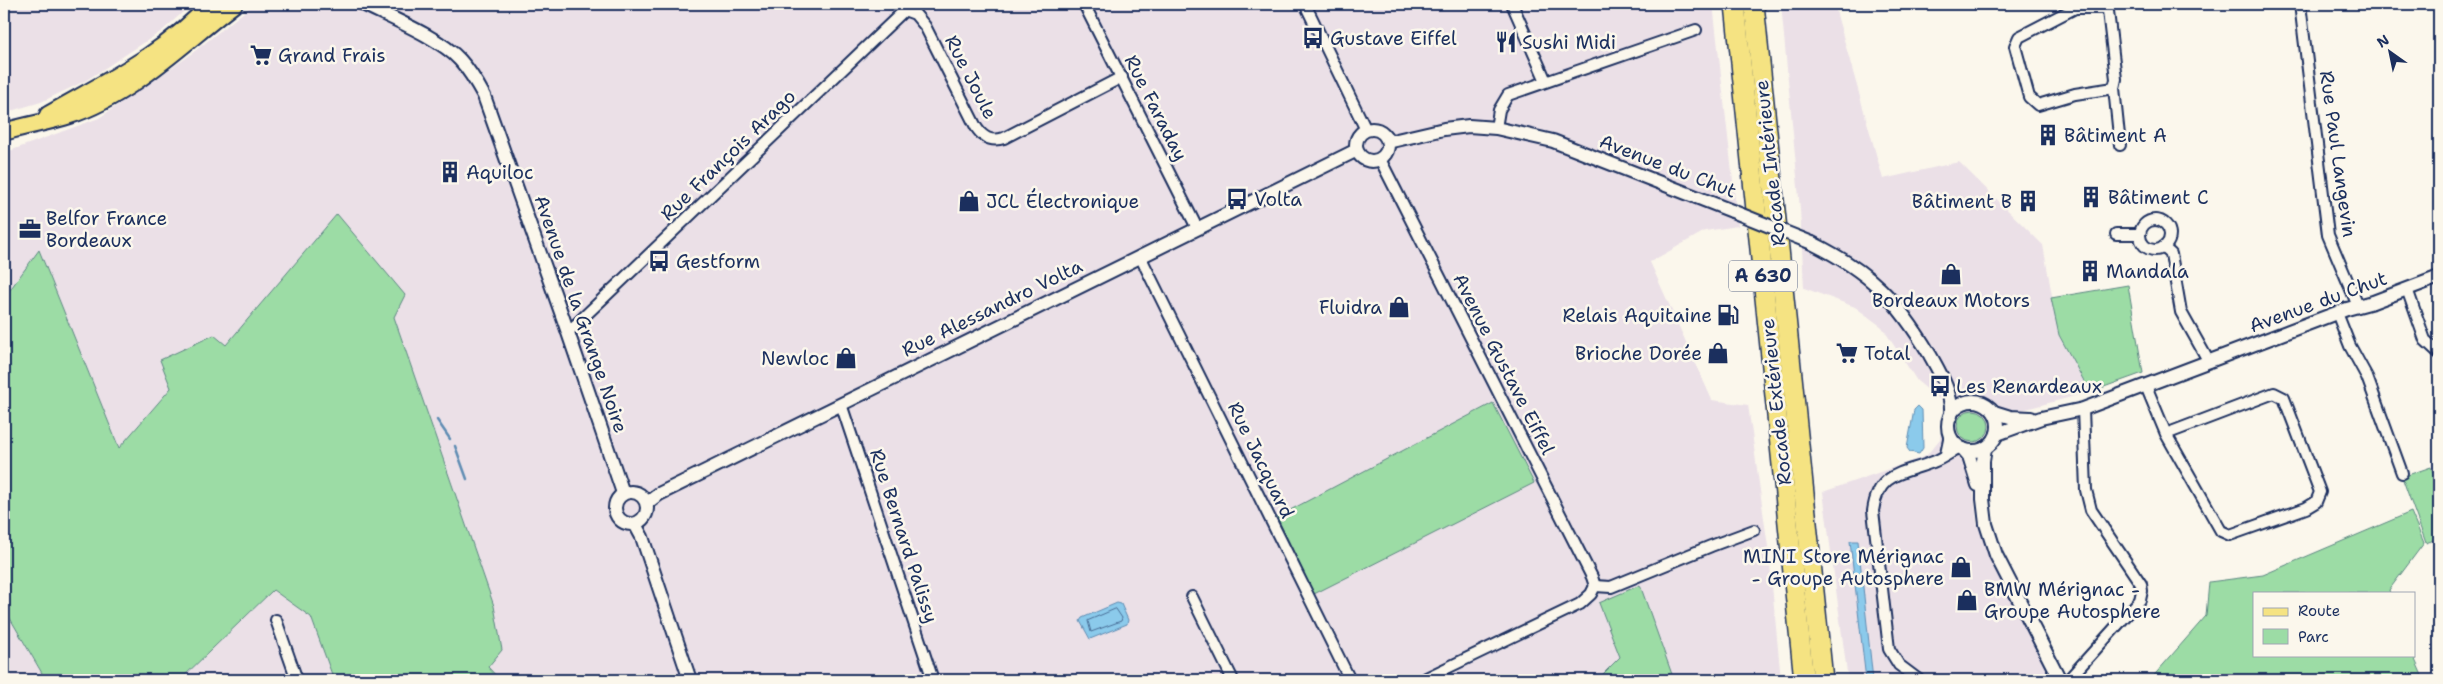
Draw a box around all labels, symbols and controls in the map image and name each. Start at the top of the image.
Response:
bus stop icon: Gustave Eiffel [1300,25,1326,51]
place label: Gustave Eiffel [1330,26,1457,51]
north arrow [2366,28,2416,78]
restaurant icon: Sushi Midi [1493,29,1519,55]
place label: Sushi Midi [1522,30,1616,55]
street label: Rue Joule [939,31,1003,123]
text: N [2373,31,2392,52]
supermarket icon: Grand Frais [248,42,274,68]
place label: Grand Frais [278,43,386,68]
street label: Rue Faraday [1119,51,1193,165]
street label: Rue Paul Langevin [2314,69,2362,239]
street label: Rocade Intérieure [1749,79,1791,247]
street label: Rue François Arago [655,84,801,226]
building icon: Bâtiment A [2035,122,2061,148]
place label: Bâtiment A [2064,123,2167,148]
street label: Avenue du Chut [1596,128,1740,204]
building icon: Aquiloc [437,159,463,185]
place label: Aquiloc [466,160,534,185]
building icon: Bâtiment C [2078,184,2104,210]
place label: Bâtiment C [2108,185,2209,210]
bus stop icon: Volta [1224,186,1250,212]
place label: Volta [1254,187,1302,212]
shop icon: JCL Électronique [956,188,982,214]
place label: JCL Électronique [986,188,1139,214]
building icon: Bâtiment B [2015,188,2041,214]
place label: Bâtiment B [1912,189,2012,214]
street label: Avenue de la Grange Noire [528,192,634,436]
place label: Belfor France Bordeaux [46,206,167,253]
office icon: Belfor France Bordeaux [17,216,43,242]
bus stop icon: Gestform [646,248,672,274]
place label: Gestform [676,249,760,274]
street label: Rue Alessandro Volta [898,253,1087,363]
building icon: Mandala [2077,258,2103,284]
place label: Mandala [2106,259,2189,284]
road number: A 630 [1729,260,1797,292]
shop icon: Bordeaux Motors [1938,261,1964,287]
street label: Avenue du Chut [2246,265,2390,339]
street label: Avenue Gustave Eiffel [1447,269,1561,459]
place label: Bordeaux Motors [1872,288,2030,313]
shop icon: Fluidra [1386,294,1412,320]
place label: Fluidra [1319,295,1382,320]
fuel station icon: Relais Aquitaine [1715,302,1741,328]
place label: Relais Aquitaine [1563,303,1712,328]
street label: Rocade Extérieure [1755,317,1797,487]
shop icon: Brioche Dorée [1705,340,1731,366]
supermarket icon: Total [1834,340,1860,366]
place label: Brioche Dorée [1575,341,1702,366]
place label: Total [1864,341,1910,366]
shop icon: Newloc [833,345,859,371]
place label: Newloc [761,346,829,371]
bus stop icon: Les Renardeaux [1927,373,1953,399]
place label: Les Renardeaux [1956,374,2102,399]
street label: Rue Jacquard [1222,398,1300,522]
street label: Rue Bernard Palissy [864,446,944,626]
place label: MINI Store Mérignac - Groupe Autosphere [1743,544,1944,591]
shop icon: MINI Store Mérignac - Groupe Autosphere [1948,554,1974,580]
place label: BMW Mérignac - Groupe Autosphere [1984,577,2161,624]
shop icon: BMW Mérignac - Groupe Autosphere [1954,587,1980,613]
legend [2253,592,2416,656]
text: Route [2298,601,2340,621]
text: Parc [2298,627,2329,647]

